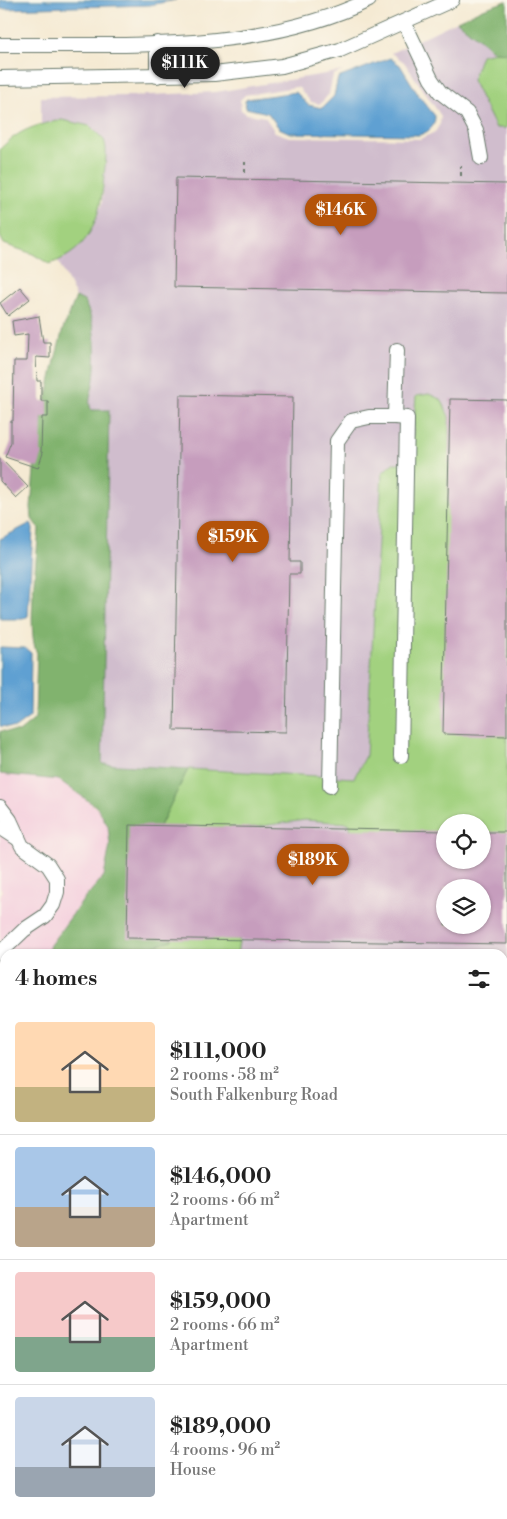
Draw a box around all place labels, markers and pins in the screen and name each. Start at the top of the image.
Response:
pin: $111K [150,46,220,89]
pin: $146K [306,194,376,236]
pin: $159K [198,520,268,563]
pin: $189K [278,844,348,886]

